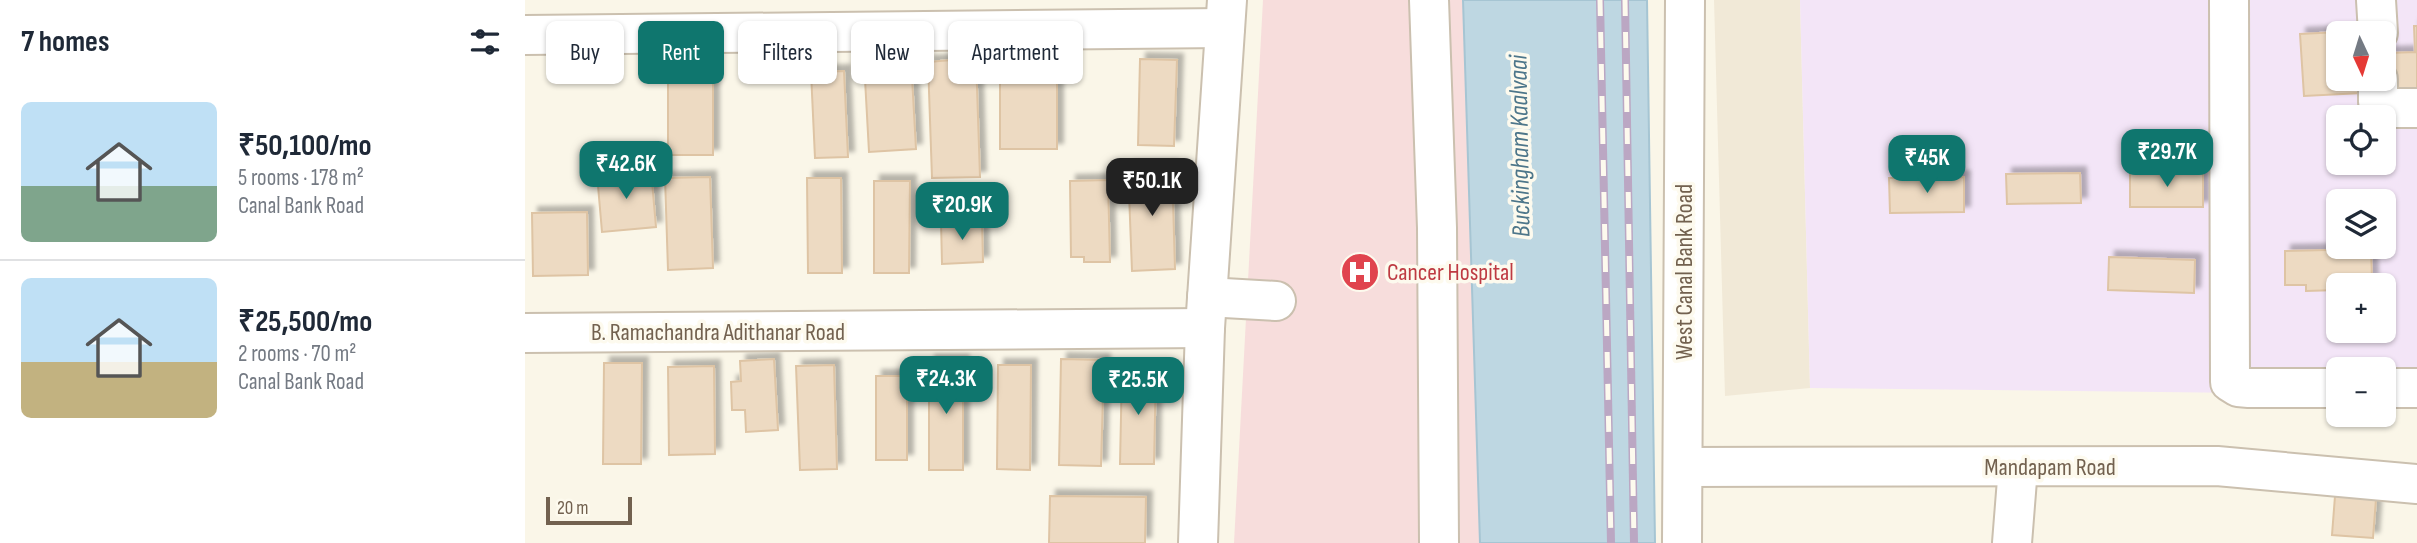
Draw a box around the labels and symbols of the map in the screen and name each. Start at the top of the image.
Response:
north arrow [2326,21,2396,91]
water label: Buckingham Kaalvaai [1503,53,1538,237]
pin: ₹29.7K [2110,130,2224,189]
pin: ₹45K [1886,136,1968,195]
pin: ₹42.6K [569,142,683,201]
pin: ₹50.1K [1095,158,1209,218]
pin: ₹20.9K [905,182,1019,242]
street label: West Canal Bank Road [1670,184,1699,360]
hospital icon: Cancer Hospital [1339,251,1381,293]
place label: Cancer Hospital [1387,258,1514,287]
street label: B. Ramachandra Adithanar Road [591,318,845,347]
pin: ₹24.3K [889,356,1003,416]
pin: ₹25.5K [1081,358,1195,417]
street label: Mandapam Road [1984,453,2116,482]
scale bar [546,494,632,526]

